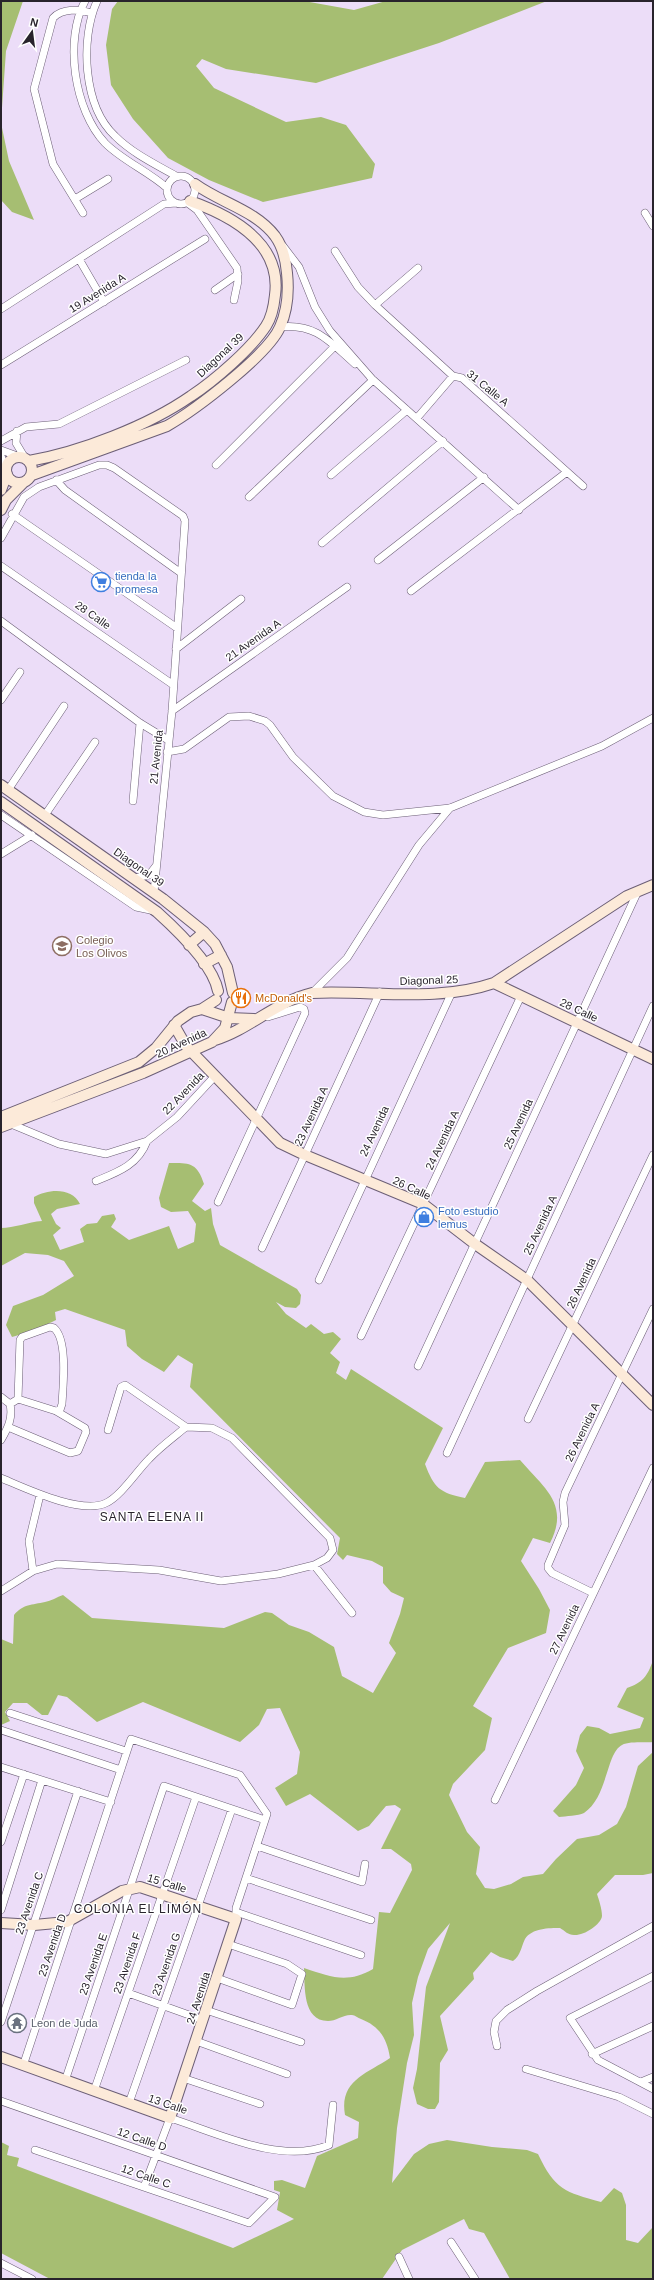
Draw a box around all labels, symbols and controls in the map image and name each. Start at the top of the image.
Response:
north arrow [12,12,52,52]
text: N [29,16,40,29]
street label: 19 Avenida A [67,271,128,315]
street label: Diagonal 39 [194,331,246,379]
street label: 31 Calle A [465,368,512,409]
place label: tienda la promesa [115,570,159,595]
supermarket icon: tienda la promesa [90,571,112,593]
street label: 28 Calle [73,599,113,631]
street label: 21 Avenida A [223,616,283,663]
street label: 21 Avenida [147,729,165,785]
street label: Diagonal 39 [112,845,166,889]
place label: Colegio Los Olivos [76,934,128,959]
school or university icon: Colegio Los Olivos [51,935,73,957]
street label: Diagonal 25 [399,973,459,987]
restaurant icon: McDonald's [230,987,252,1009]
place label: McDonald's [255,992,313,1004]
street label: 28 Calle [558,996,600,1024]
street label: 20 Avenida [154,1026,209,1060]
street label: 22 Avenida [160,1069,207,1117]
street label: 23 Avenida A [292,1084,330,1148]
street label: 25 Avenida [501,1096,535,1151]
street label: 24 Avenida [357,1103,391,1158]
street label: 24 Avenida A [423,1108,461,1172]
street label: 26 Calle [391,1174,433,1202]
street label: 25 Avenida A [521,1193,559,1257]
place label: Foto estudio lemus [438,1205,499,1230]
shop icon: Foto estudio lemus [413,1206,435,1228]
street label: 26 Avenida [564,1255,598,1310]
street label: 26 Avenida A [563,1400,602,1463]
district label: SANTA ELENA II [100,1510,204,1524]
street label: 27 Avenida [547,1601,582,1656]
street label: 23 Avenida C [13,1870,45,1936]
street label: 15 Calle [146,1871,188,1895]
district label: COLONIA EL LIMÓN [74,1901,202,1916]
street label: 23 Avenida D [36,1912,68,1978]
street label: 23 Avenida E [77,1931,109,1997]
street label: 23 Avenida F [111,1931,143,1995]
street label: 23 Avenida G [150,1931,182,1997]
street label: 24 Avenida [184,1970,212,2026]
temple icon: Leon de Juda [6,2012,28,2034]
place label: Leon de Juda [31,2017,99,2029]
street label: 13 Calle [147,2092,189,2116]
street label: 12 Calle D [116,2125,168,2153]
street label: 12 Calle C [120,2162,172,2190]

